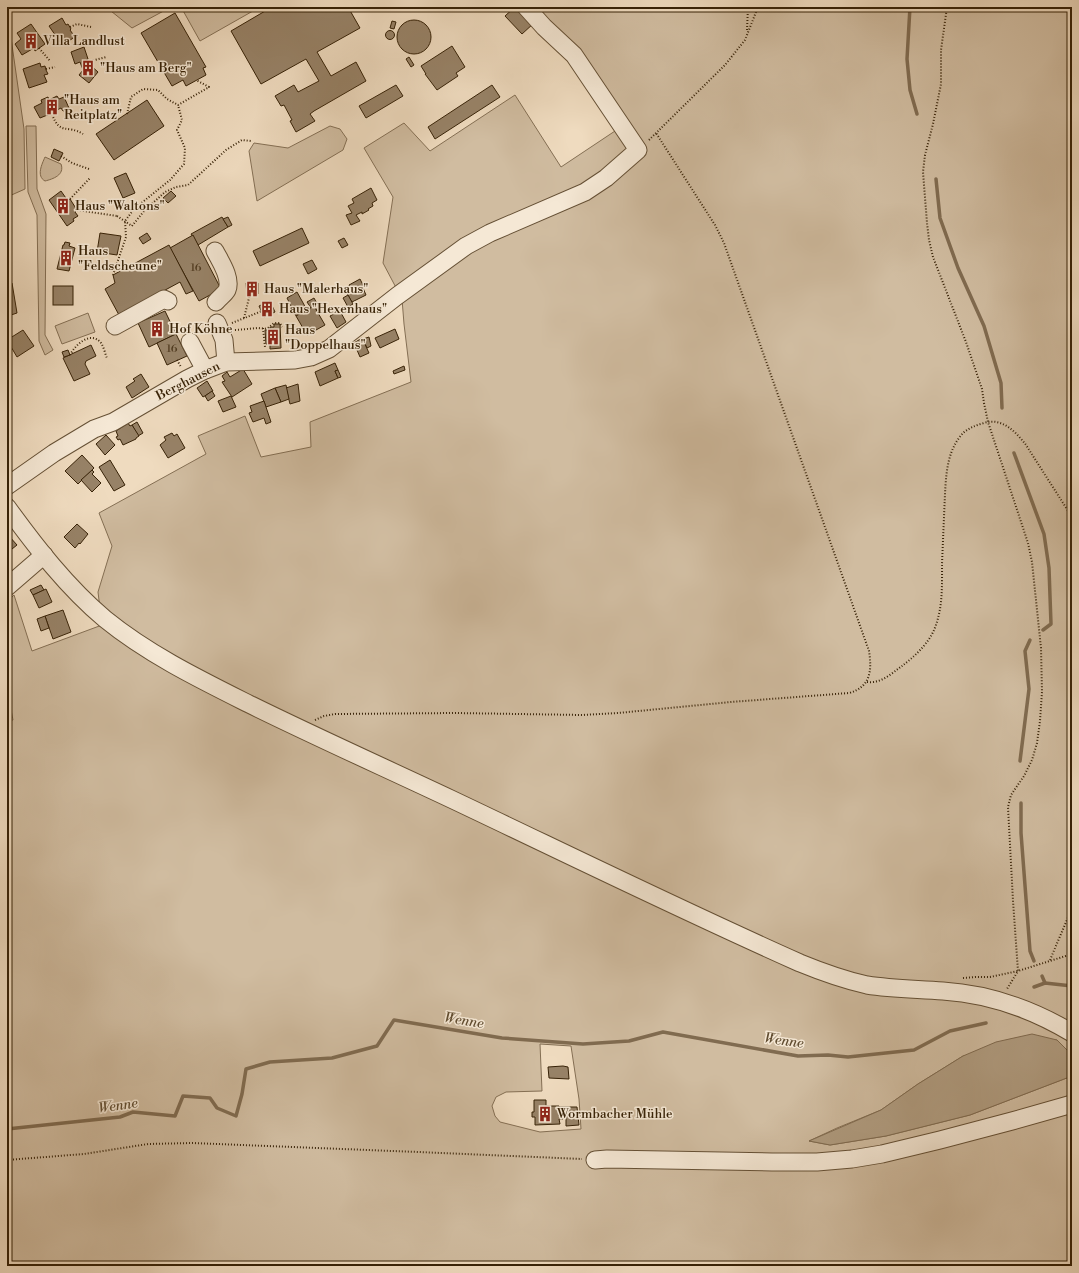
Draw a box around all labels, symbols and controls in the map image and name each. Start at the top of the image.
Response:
building icon: Villa Landlust [22,32,40,50]
place label: Villa Landlust [42,33,125,49]
building icon: "Haus am Berg" [79,59,97,77]
place label: "Haus am Berg" [100,60,192,76]
place label: "Haus am Reitplatz" [64,92,122,123]
building icon: "Haus am Reitplatz" [43,98,61,116]
building icon: Haus "Waltons" [54,197,72,215]
place label: Haus "Waltons" [75,198,165,214]
place label: Haus "Feldscheune" [78,243,162,274]
building icon: Haus "Feldscheune" [57,249,75,267]
house number: 16 [190,261,202,275]
building icon: Haus "Malerhaus" [243,280,261,298]
place label: Haus "Malerhaus" [264,281,368,297]
building icon: Haus "Hexenhaus" [258,300,276,318]
place label: Haus "Hexenhaus" [279,301,387,317]
building icon: Hof Köhne [148,320,166,338]
place label: Hof Köhne [169,321,233,337]
place label: Haus "Doppelhaus" [285,322,366,353]
building icon: Haus "Doppelhaus" [264,328,282,346]
house number: 16 [166,342,178,356]
street label: Berghausen [152,358,223,404]
water label: Wenne [443,1009,485,1033]
water label: Wenne [763,1029,805,1053]
water label: Wenne [97,1094,139,1118]
building icon: Wormbacher Mühle [536,1105,554,1123]
place label: Wormbacher Mühle [556,1106,673,1122]

